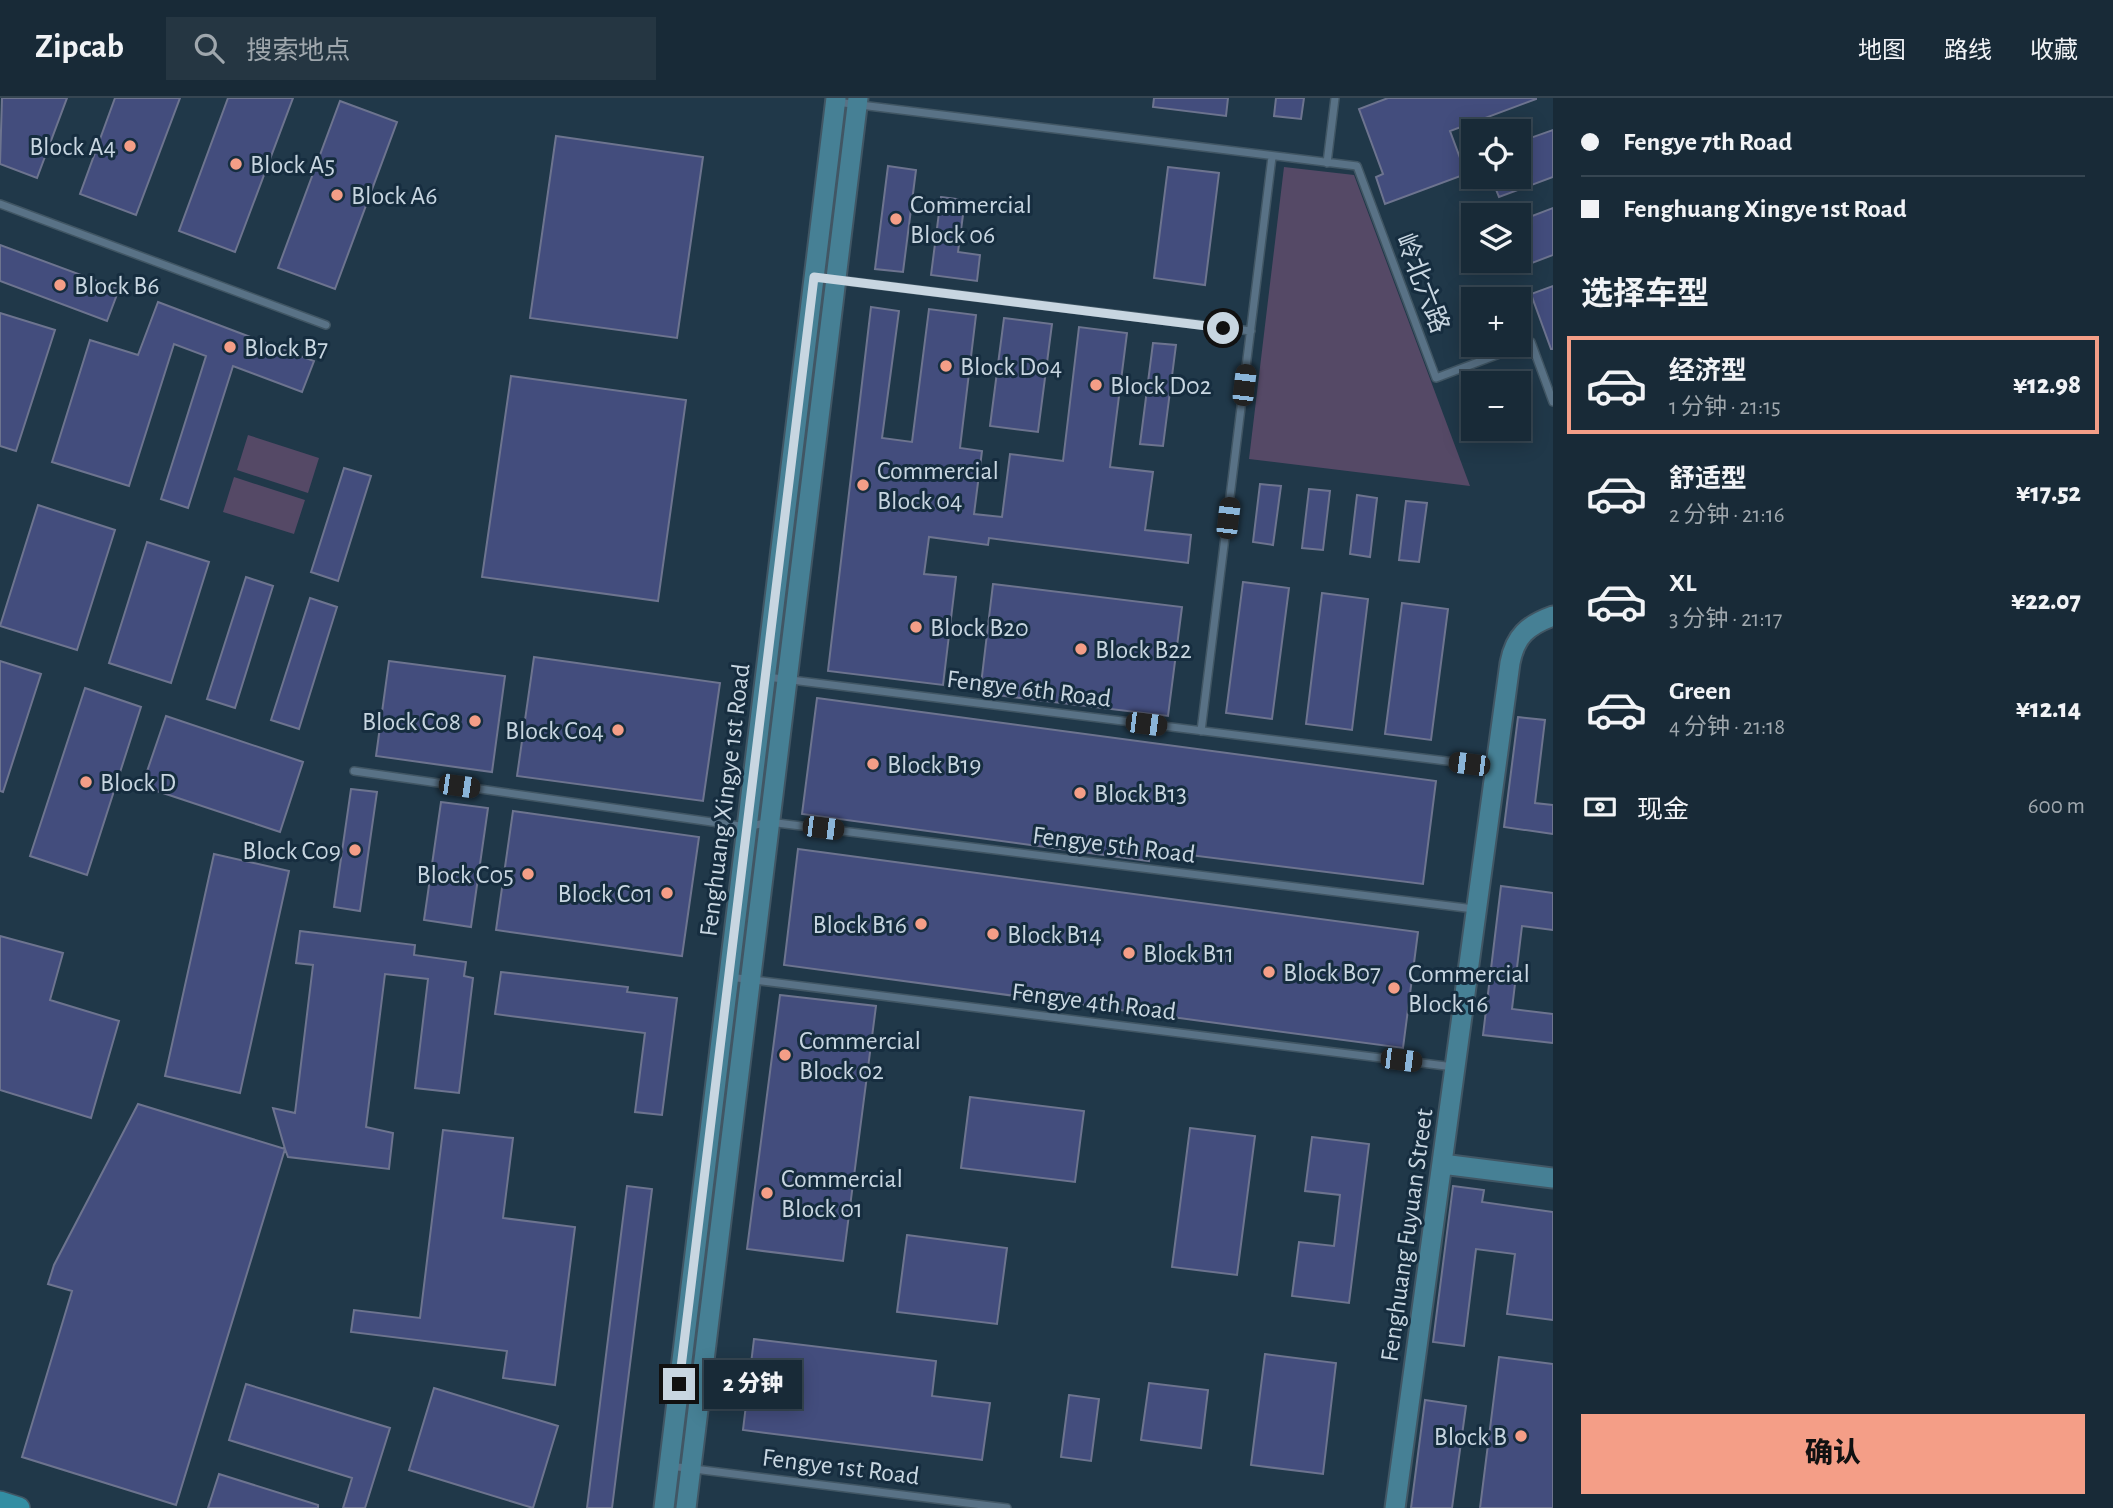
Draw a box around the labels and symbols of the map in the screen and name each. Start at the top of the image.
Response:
place label: Block A4 [29,134,116,160]
marker: Block A4 [122,138,138,154]
place label: Block A5 [250,152,335,178]
marker: Block A5 [228,156,244,172]
place label: Block A6 [351,183,438,209]
marker: Block A6 [329,187,345,203]
place label: Commercial Block 06 [910,192,1032,248]
marker: Commercial Block 06 [888,211,904,227]
street label: 岭北六路 [1391,230,1454,337]
place label: Block B6 [74,273,160,299]
marker: Block B6 [52,277,68,293]
route start [1207,312,1239,344]
place label: Block B7 [244,335,328,361]
marker: Block B7 [222,339,238,355]
place label: Block D04 [960,354,1062,380]
marker: Block D04 [938,358,954,374]
car [1232,363,1257,407]
place label: Block D02 [1110,373,1212,399]
marker: Block D02 [1088,377,1104,393]
place label: Commercial Block 04 [877,458,999,514]
marker: Commercial Block 04 [855,477,871,493]
car [1216,496,1241,540]
place label: Block B20 [930,615,1029,641]
marker: Block B20 [908,619,924,635]
place label: Block B22 [1095,637,1192,663]
marker: Block B22 [1073,641,1089,657]
street label: Fenghuang Xingye 1st Road [695,662,755,938]
street label: Fengye 6th Road [945,666,1113,712]
place label: Block C08 [362,709,461,735]
car [1124,711,1169,737]
marker: Block C08 [467,713,483,729]
place label: Block C04 [505,718,604,744]
marker: Block C04 [610,722,626,738]
car [1447,751,1492,777]
place label: Block B19 [887,752,981,778]
marker: Block B19 [865,756,881,772]
place label: Block D [100,770,176,796]
car [437,773,482,799]
marker: Block D [78,774,94,790]
place label: Block B13 [1094,781,1187,807]
marker: Block B13 [1072,785,1088,801]
car [801,815,846,841]
street label: Fengye 5th Road [1031,822,1197,868]
place label: Block C09 [242,838,341,864]
marker: Block C09 [347,842,363,858]
place label: Block C05 [417,862,514,888]
marker: Block C05 [520,866,536,882]
place label: Block C01 [558,881,653,907]
marker: Block C01 [659,885,675,901]
place label: Block B16 [813,912,907,938]
marker: Block B16 [913,916,929,932]
place label: Block B14 [1007,922,1102,948]
marker: Block B14 [985,926,1001,942]
place label: Block B11 [1143,941,1234,967]
marker: Block B11 [1121,945,1137,961]
place label: Block B07 [1283,960,1381,986]
place label: Commercial Block 16 [1408,961,1530,1017]
marker: Block B07 [1261,964,1277,980]
street label: Fengye 4th Road [1010,979,1178,1025]
marker: Commercial Block 16 [1386,980,1402,996]
place label: Commercial Block 02 [799,1028,921,1084]
marker: Commercial Block 02 [777,1047,793,1063]
car [1379,1047,1424,1073]
street label: Fenghuang Fuyuan Street [1376,1107,1438,1363]
place label: Commercial Block 01 [781,1166,903,1222]
marker: Commercial Block 01 [759,1185,775,1201]
callout: 2 分钟 [704,1360,802,1408]
route end [663,1368,695,1400]
place label: Block B [1434,1424,1507,1450]
marker: Block B [1513,1428,1529,1444]
street label: Fengye 1st Road [761,1444,921,1490]

